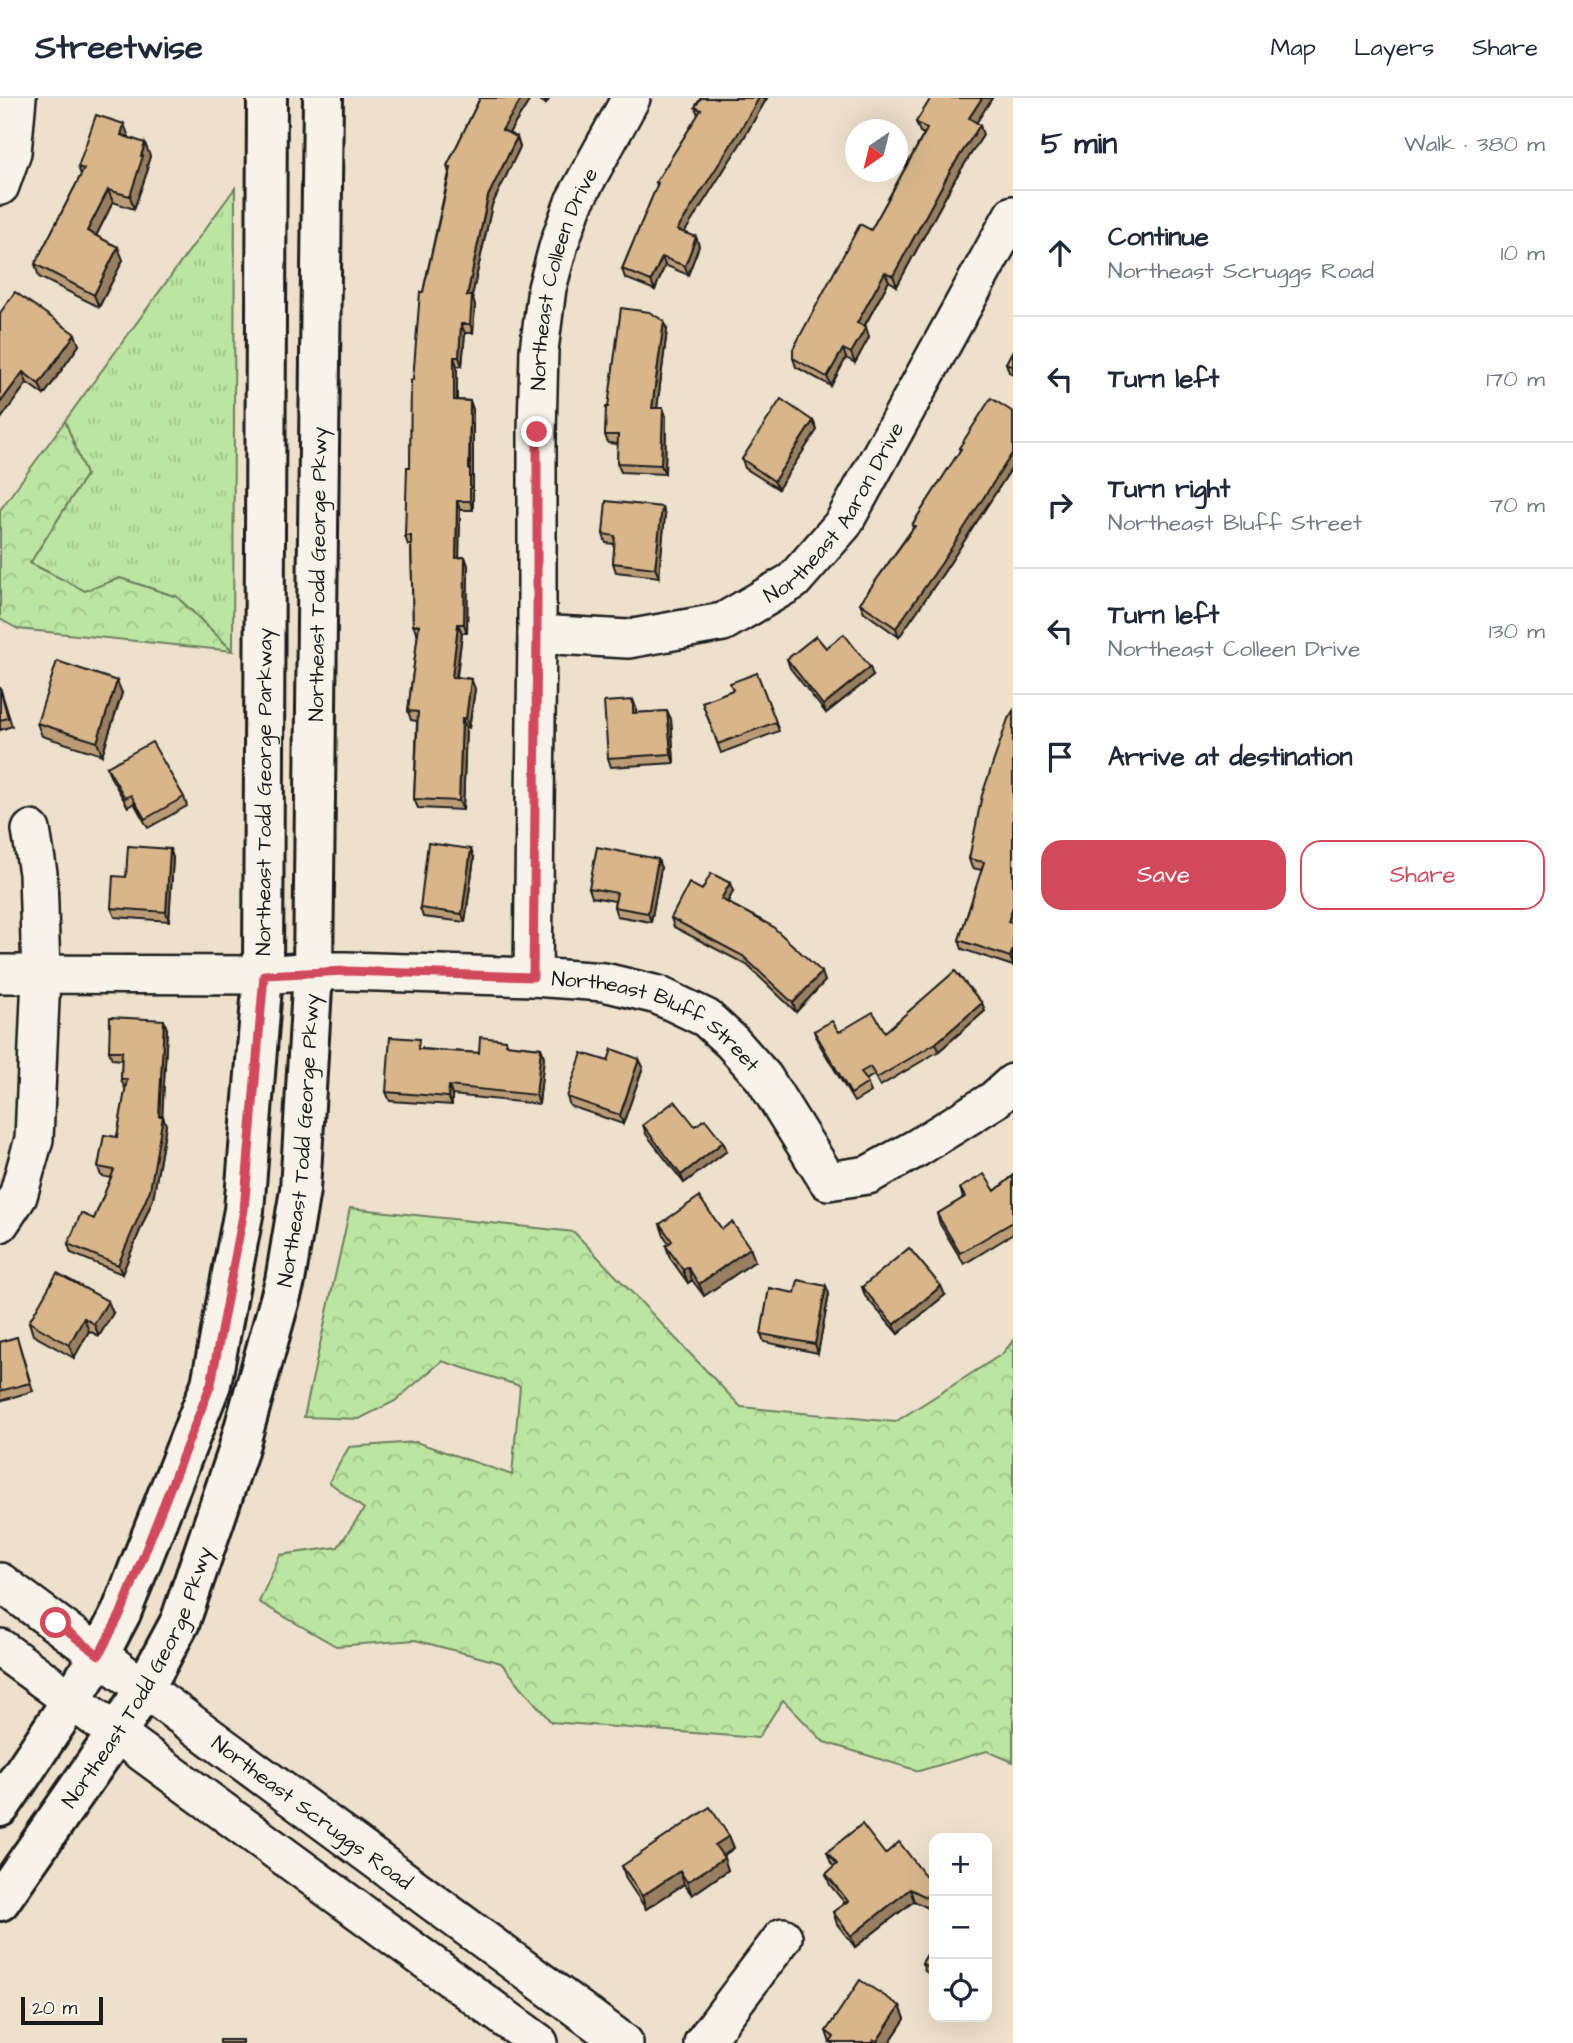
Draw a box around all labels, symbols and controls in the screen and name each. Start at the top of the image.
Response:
text: Streetwise [35,25,203,71]
text: Map [1271,31,1316,65]
text: Layers [1354,31,1434,65]
text: Share [1472,31,1538,65]
north arrow [845,119,908,182]
text: 5 min [1041,123,1117,165]
text: Walk · 380 m [1404,128,1545,160]
street label: Northeast Colleen Drive [524,162,605,391]
text: Continue [1108,219,1209,255]
icon: ahead [1041,234,1079,272]
text: 10 m [1500,237,1545,269]
text: Northeast Scruggs Road [1108,255,1374,287]
icon: left [1041,360,1079,398]
text: Turn left [1108,361,1219,397]
text: 170 m [1486,363,1545,395]
route end [521,416,552,447]
street label: Northeast Aaron Drive [758,417,911,610]
street label: Northeast Todd George Pkwy [302,426,336,721]
text: Turn right [1108,471,1230,507]
icon: right [1041,486,1079,524]
text: 70 m [1489,489,1545,521]
text: Northeast Bluff Street [1108,507,1362,539]
text: Turn left [1108,597,1219,633]
icon: left [1041,612,1079,650]
text: 130 m [1489,615,1545,647]
street label: Northeast Todd George Parkway [249,627,282,956]
text: Northeast Colleen Drive [1108,633,1360,665]
icon: arrive [1041,738,1079,776]
text: Arrive at destination [1108,739,1353,775]
button: Save [1041,840,1286,910]
button: Share [1300,840,1545,910]
street label: Northeast Bluff Street [551,964,766,1079]
street label: Northeast Todd George Pkwy [270,992,329,1289]
street label: Northeast Todd George Pkwy [55,1542,222,1814]
route start [40,1607,71,1638]
street label: Northeast Scruggs Road [205,1729,418,1897]
map controls [929,1833,992,2022]
button: + [929,1833,992,1896]
button: − [929,1896,992,1959]
button: locate [929,1959,992,2022]
scale bar [21,1994,103,2026]
text: 20 m [32,1995,77,2022]

